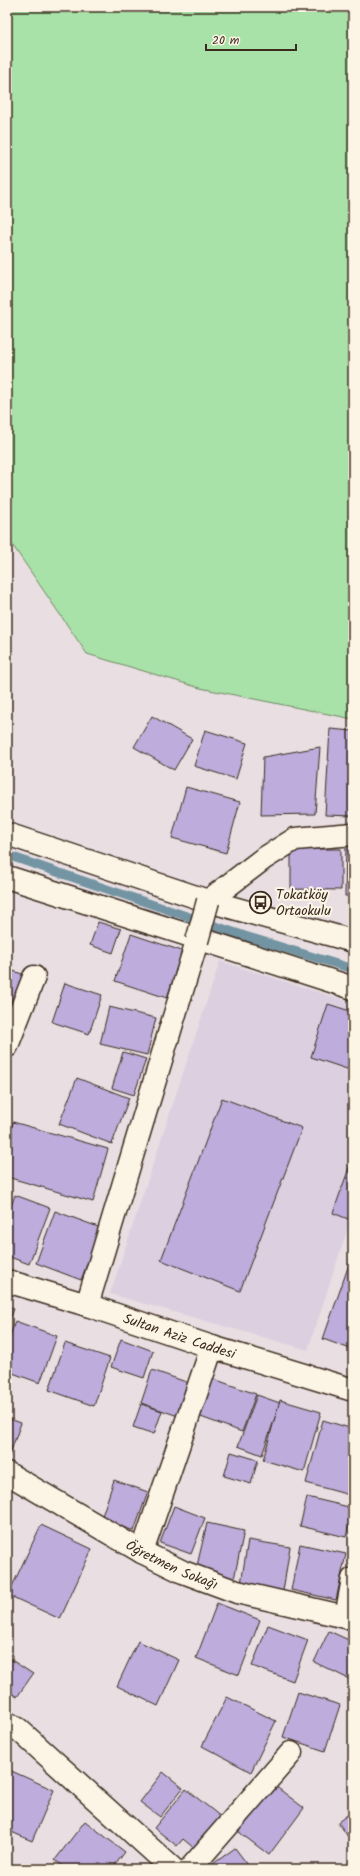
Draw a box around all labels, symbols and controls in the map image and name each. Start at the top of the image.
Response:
scale bar [206,26,296,52]
text: 20 m [212,31,240,50]
place label: Tokatköy Ortaokulu [276,884,331,922]
bus stop icon: Tokatköy Ortaokulu [248,889,274,915]
street label: Sultan Aziz Caddesi [120,1308,239,1366]
street label: Öğretmen Sokağı [121,1535,221,1596]

